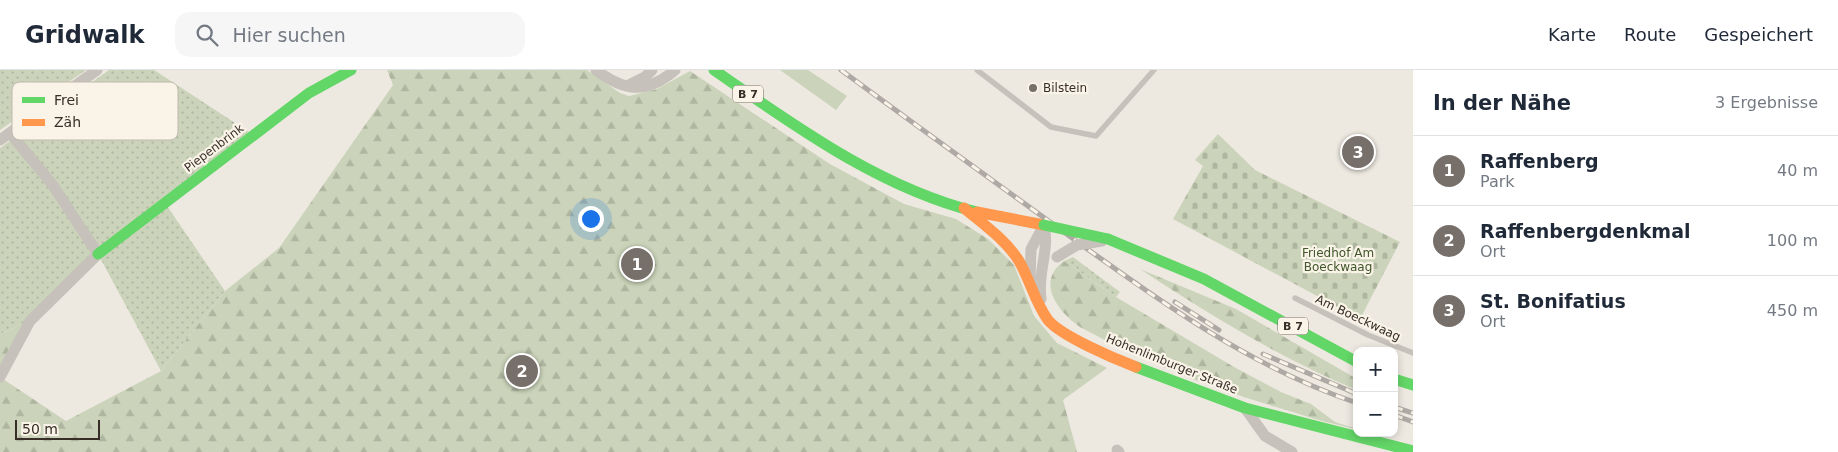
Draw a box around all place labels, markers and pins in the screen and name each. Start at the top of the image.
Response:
place label: Bilstein [1043,81,1087,95]
marker: Bilstein [1027,82,1039,94]
pin: 3 [1342,133,1374,171]
pin: 1 [621,245,653,283]
pin: 2 [506,352,538,390]

